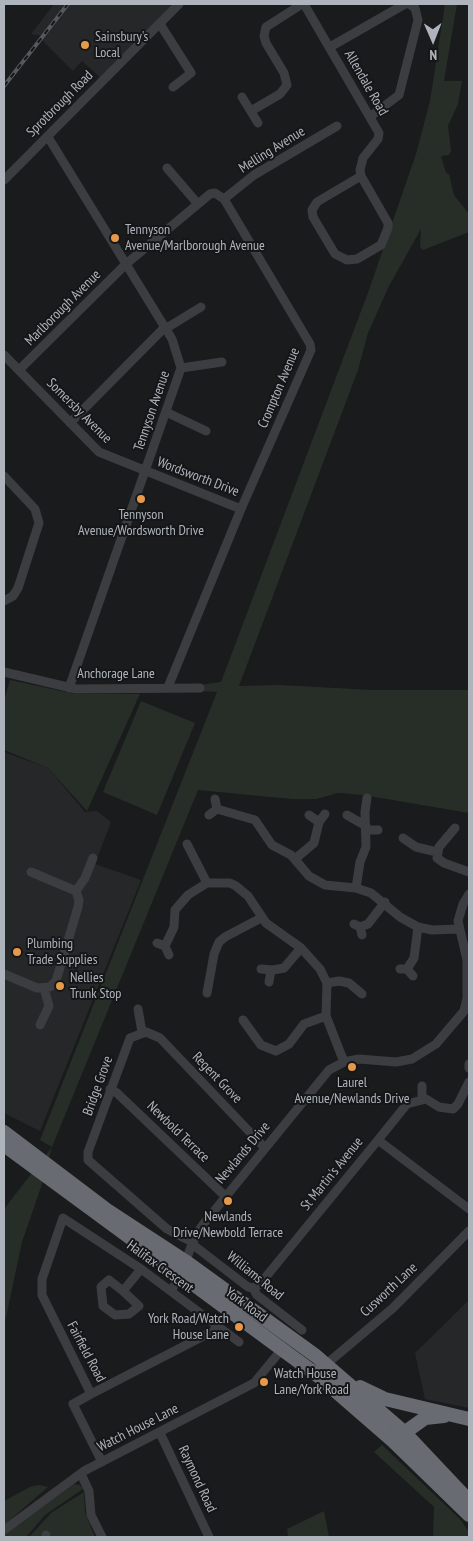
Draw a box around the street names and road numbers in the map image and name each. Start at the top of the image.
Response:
street label: Allendale Road [341,47,391,119]
street label: Sprotbrough Road [23,67,97,141]
street label: Melling Avenue [236,123,308,177]
street label: Marlborough Avenue [22,267,104,349]
street label: Crompton Avenue [255,345,303,431]
street label: Tennyson Avenue [130,369,174,453]
street label: Somersby Avenue [43,375,115,447]
street label: Wordsworth Drive [155,454,241,500]
street label: Anchorage Lane [77,666,155,682]
street label: Regent Grove [189,1049,245,1107]
street label: Bridge Grove [79,1054,117,1118]
street label: Newbold Terrace [143,1098,213,1166]
street label: Newlands Drive [212,1119,274,1187]
street label: St Martin's Avenue [297,1134,367,1214]
street label: Halifax Crescent [123,1237,197,1297]
street label: Williams Road [223,1248,287,1304]
street label: Cusworth Lane [357,1259,421,1321]
street label: York Road [222,1284,270,1326]
street label: Fairfield Road [63,1319,109,1385]
street label: Watch House Lane [95,1400,181,1456]
street label: Raymond Road [174,1443,220,1515]

